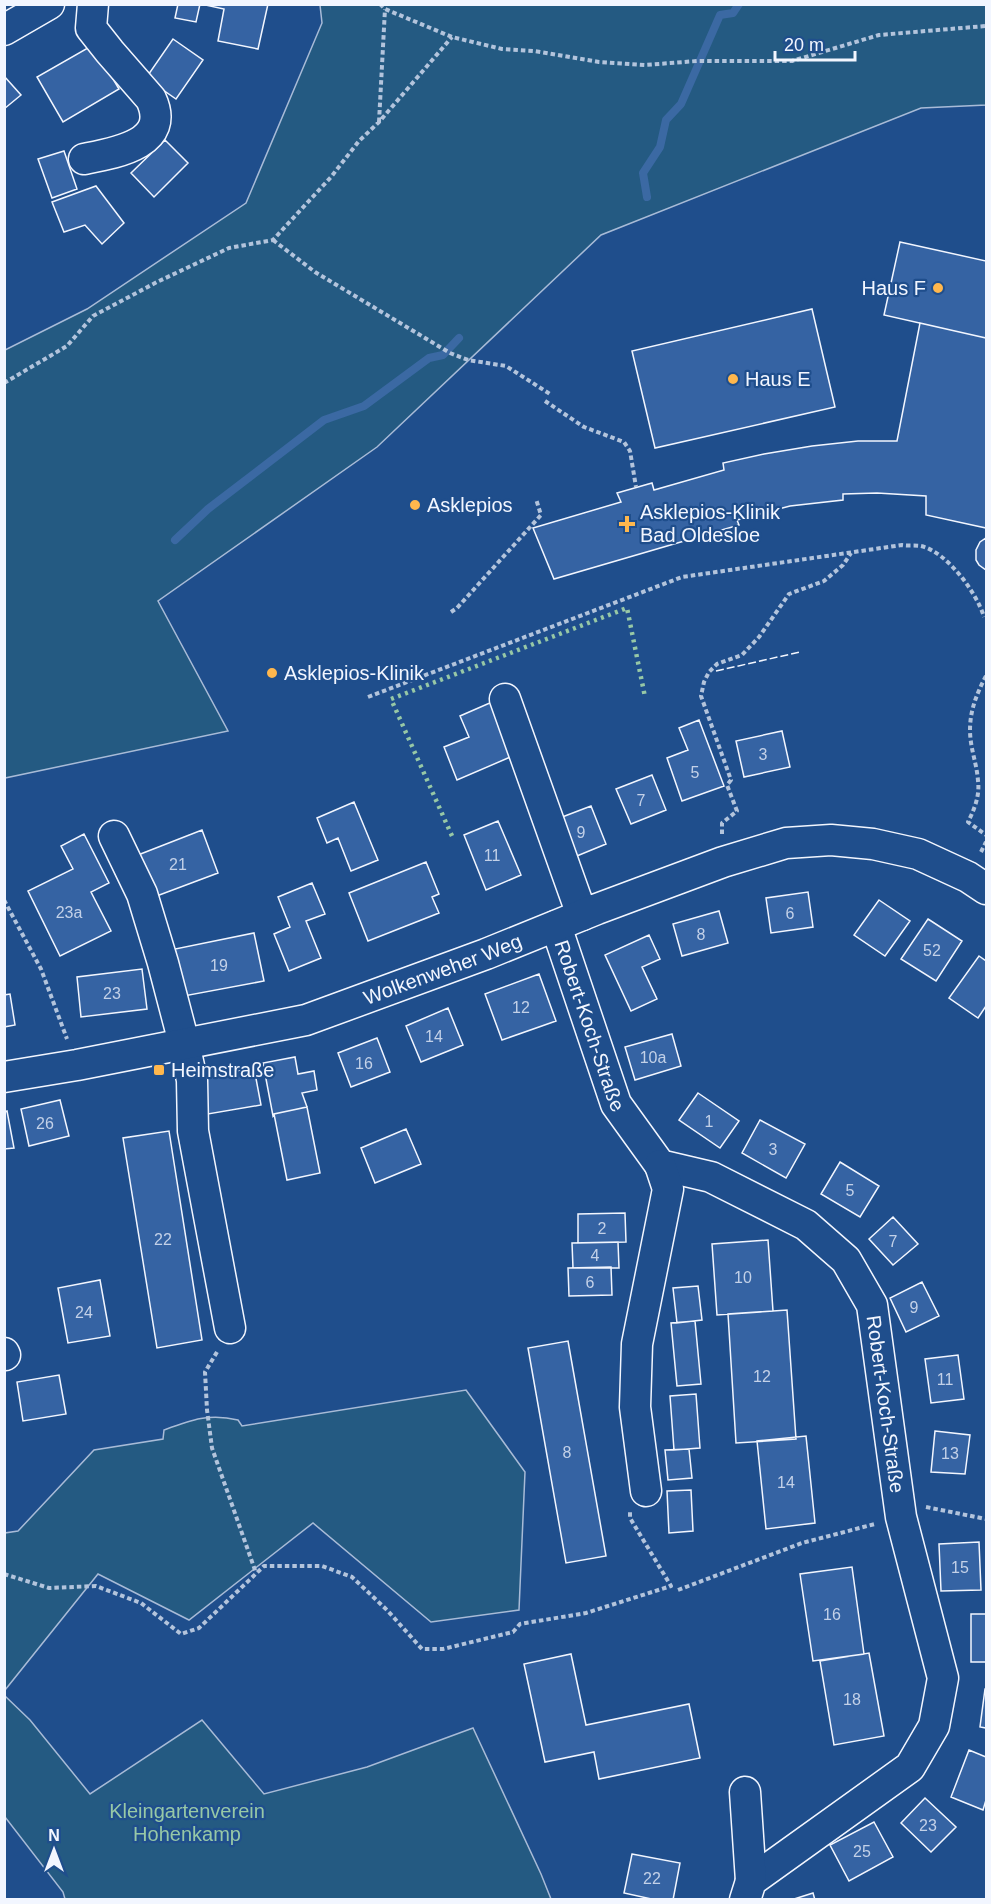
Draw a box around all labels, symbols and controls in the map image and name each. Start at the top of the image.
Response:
scale bar [775,24,854,62]
text: 20 m [784,35,824,55]
place label: Haus F [862,277,926,299]
marker: Haus F [931,281,945,295]
place label: Haus E [745,368,811,390]
marker: Haus E [726,372,740,386]
place label: Asklepios [427,494,513,516]
marker: Asklepios [408,498,422,512]
place label: Asklepios-Klinik Bad Oldesloe [640,501,781,546]
marker: Asklepios-Klinik Bad Oldesloe [618,515,636,533]
place label: Asklepios-Klinik [284,662,425,684]
marker: Asklepios-Klinik [265,666,279,680]
house number: 3 [759,746,768,763]
house number: 5 [691,764,700,781]
house number: 7 [637,792,646,809]
house number: 9 [577,824,586,841]
house number: 11 [484,847,500,864]
house number: 21 [169,856,187,873]
house number: 23a [56,904,82,921]
house number: 6 [786,905,795,922]
house number: 8 [697,926,706,943]
street label: Wolkenweher Weg [360,930,525,1009]
street label: Robert-Koch-Straße [551,937,629,1116]
house number: 52 [923,942,941,959]
house number: 19 [210,957,228,974]
house number: 23 [103,985,121,1002]
house number: 12 [512,999,530,1016]
house number: 14 [425,1028,443,1045]
house number: 10a [640,1049,666,1066]
house number: 16 [355,1055,373,1072]
place label: Heimstraße [171,1059,274,1081]
marker: Heimstraße [152,1063,166,1077]
house number: 1 [705,1113,714,1130]
house number: 26 [36,1115,54,1132]
house number: 3 [769,1141,778,1158]
house number: 5 [846,1182,855,1199]
house number: 2 [598,1220,607,1237]
house number: 22 [154,1231,172,1248]
house number: 7 [889,1233,898,1250]
house number: 4 [591,1247,600,1264]
house number: 10 [734,1269,752,1286]
house number: 6 [586,1274,595,1291]
house number: 9 [910,1299,919,1316]
house number: 24 [75,1304,93,1321]
street label: Robert-Koch-Straße [863,1314,909,1494]
house number: 12 [753,1368,771,1385]
house number: 11 [937,1371,953,1388]
house number: 8 [563,1444,572,1461]
house number: 13 [941,1445,959,1462]
house number: 14 [777,1474,795,1491]
house number: 15 [951,1559,969,1576]
house number: 16 [823,1606,841,1623]
house number: 18 [843,1691,861,1708]
park label: Kleingartenverein Hohenkamp [109,1800,265,1845]
house number: 23 [919,1817,937,1834]
north arrow [24,1820,84,1880]
text: N [48,1827,60,1844]
house number: 25 [853,1843,871,1860]
house number: 22 [643,1870,661,1887]

